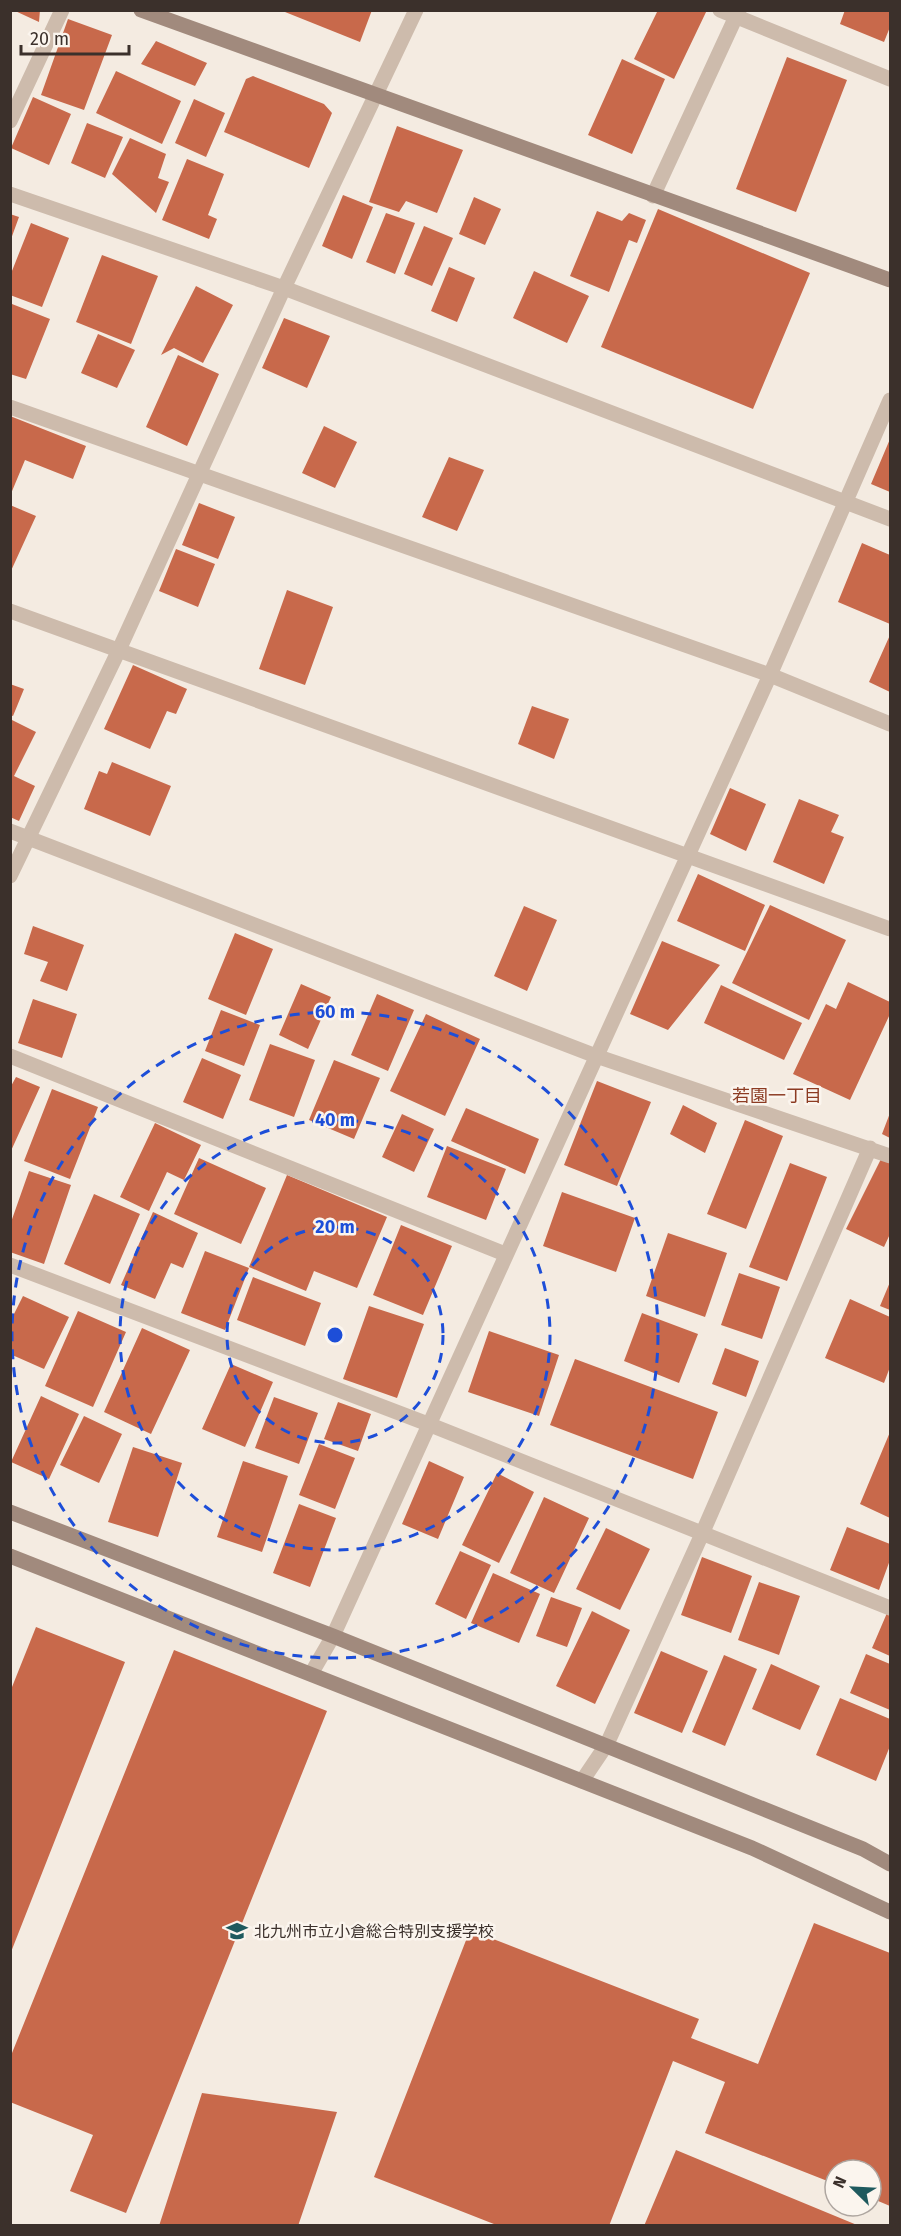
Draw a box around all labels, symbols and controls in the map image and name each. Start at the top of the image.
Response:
scale bar [21,18,129,56]
text: 20 m [30,28,69,50]
text: 60 m [315,1001,355,1023]
district label: 若園一丁目 [732,1085,822,1107]
text: 40 m [315,1109,355,1131]
text: 20 m [315,1216,355,1238]
centre of rings [325,1325,345,1345]
school or university icon: 北九州市立小倉総合特別支援学校 [225,1919,249,1943]
place label: 北九州市立小倉総合特別支援学校 [254,1922,494,1941]
north arrow [823,2158,883,2218]
text: N [829,2173,851,2191]

